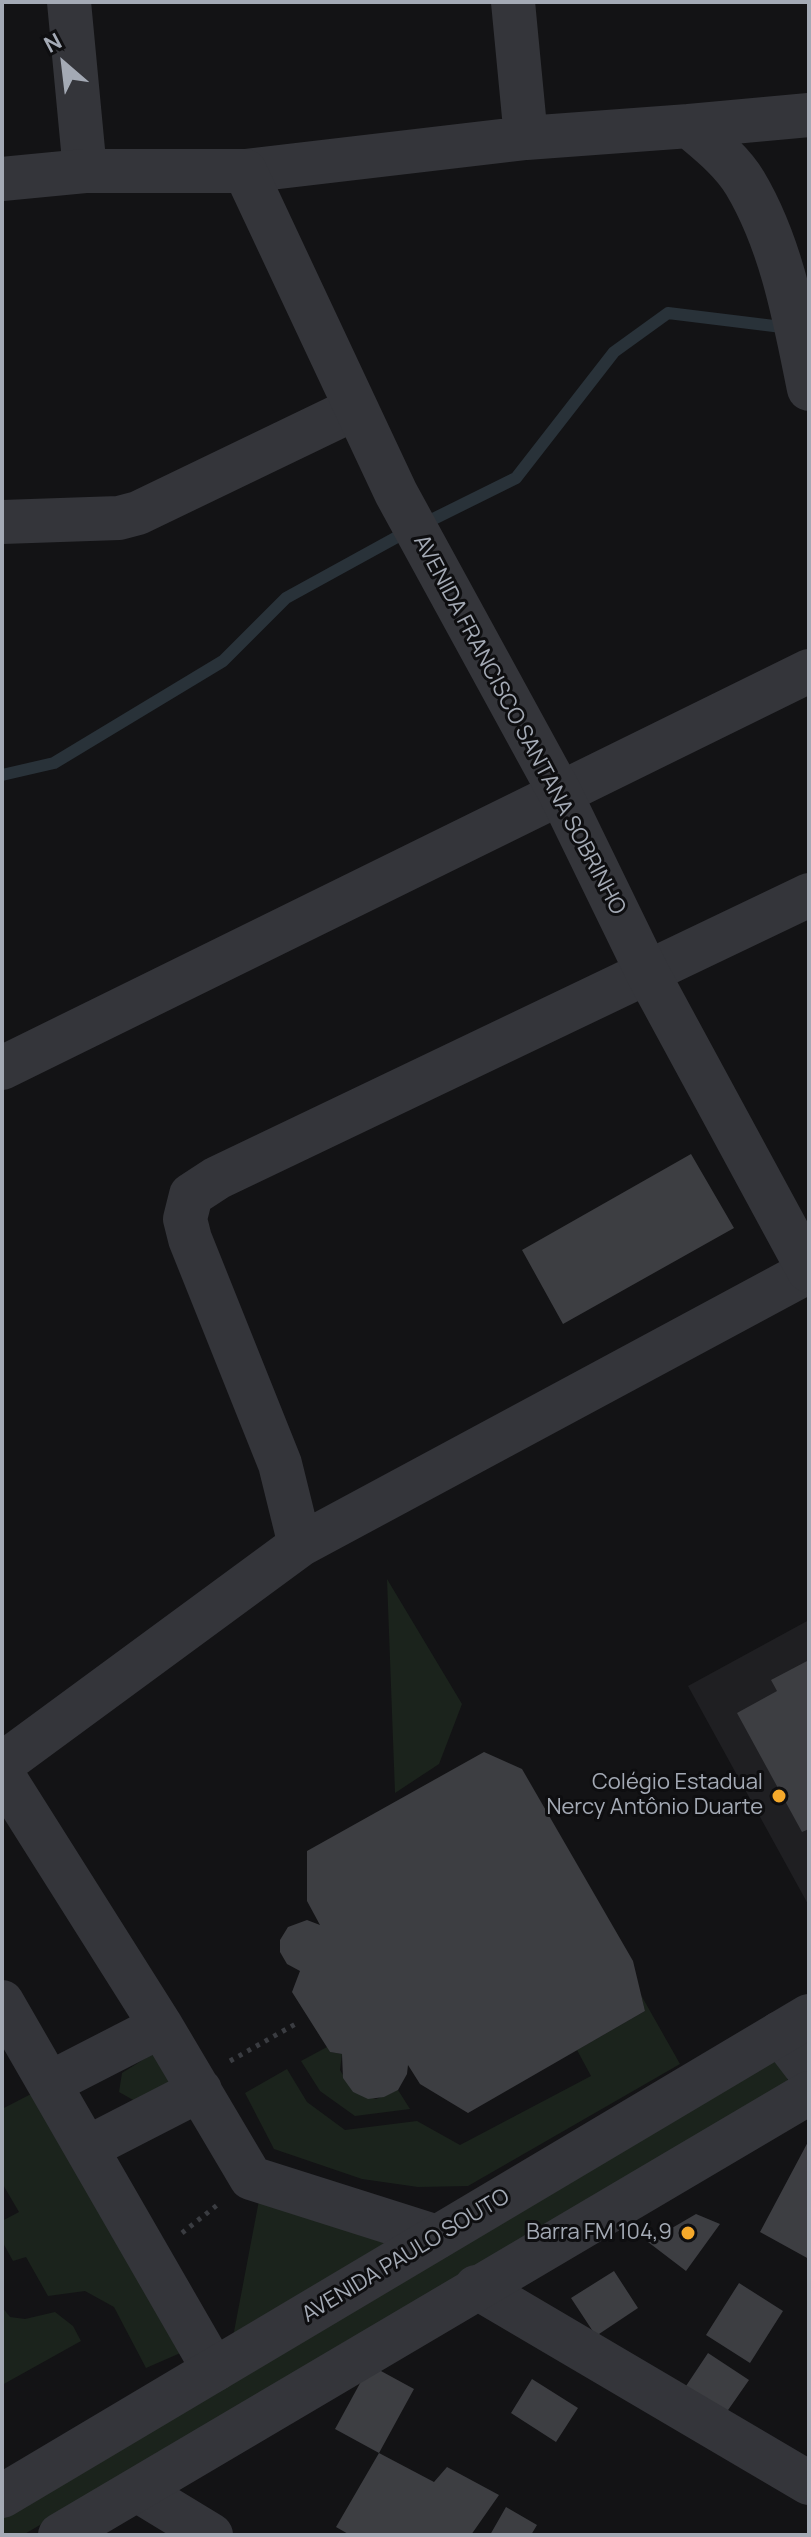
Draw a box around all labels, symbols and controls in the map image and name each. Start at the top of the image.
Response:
north arrow [24,24,104,104]
text: N [39,26,67,60]
street label: AVENIDA FRANCISCO SANTANA SOBRINHO [407,531,631,919]
place label: Colégio Estadual Nercy Antônio Duarte [546,1770,763,1822]
marker: Colégio Estadual Nercy Antônio Duarte [770,1787,788,1805]
street label: AVENIDA PAULO SOUTO [298,2184,514,2328]
place label: Barra FM 104,9 [526,2220,672,2246]
marker: Barra FM 104,9 [679,2224,697,2242]

